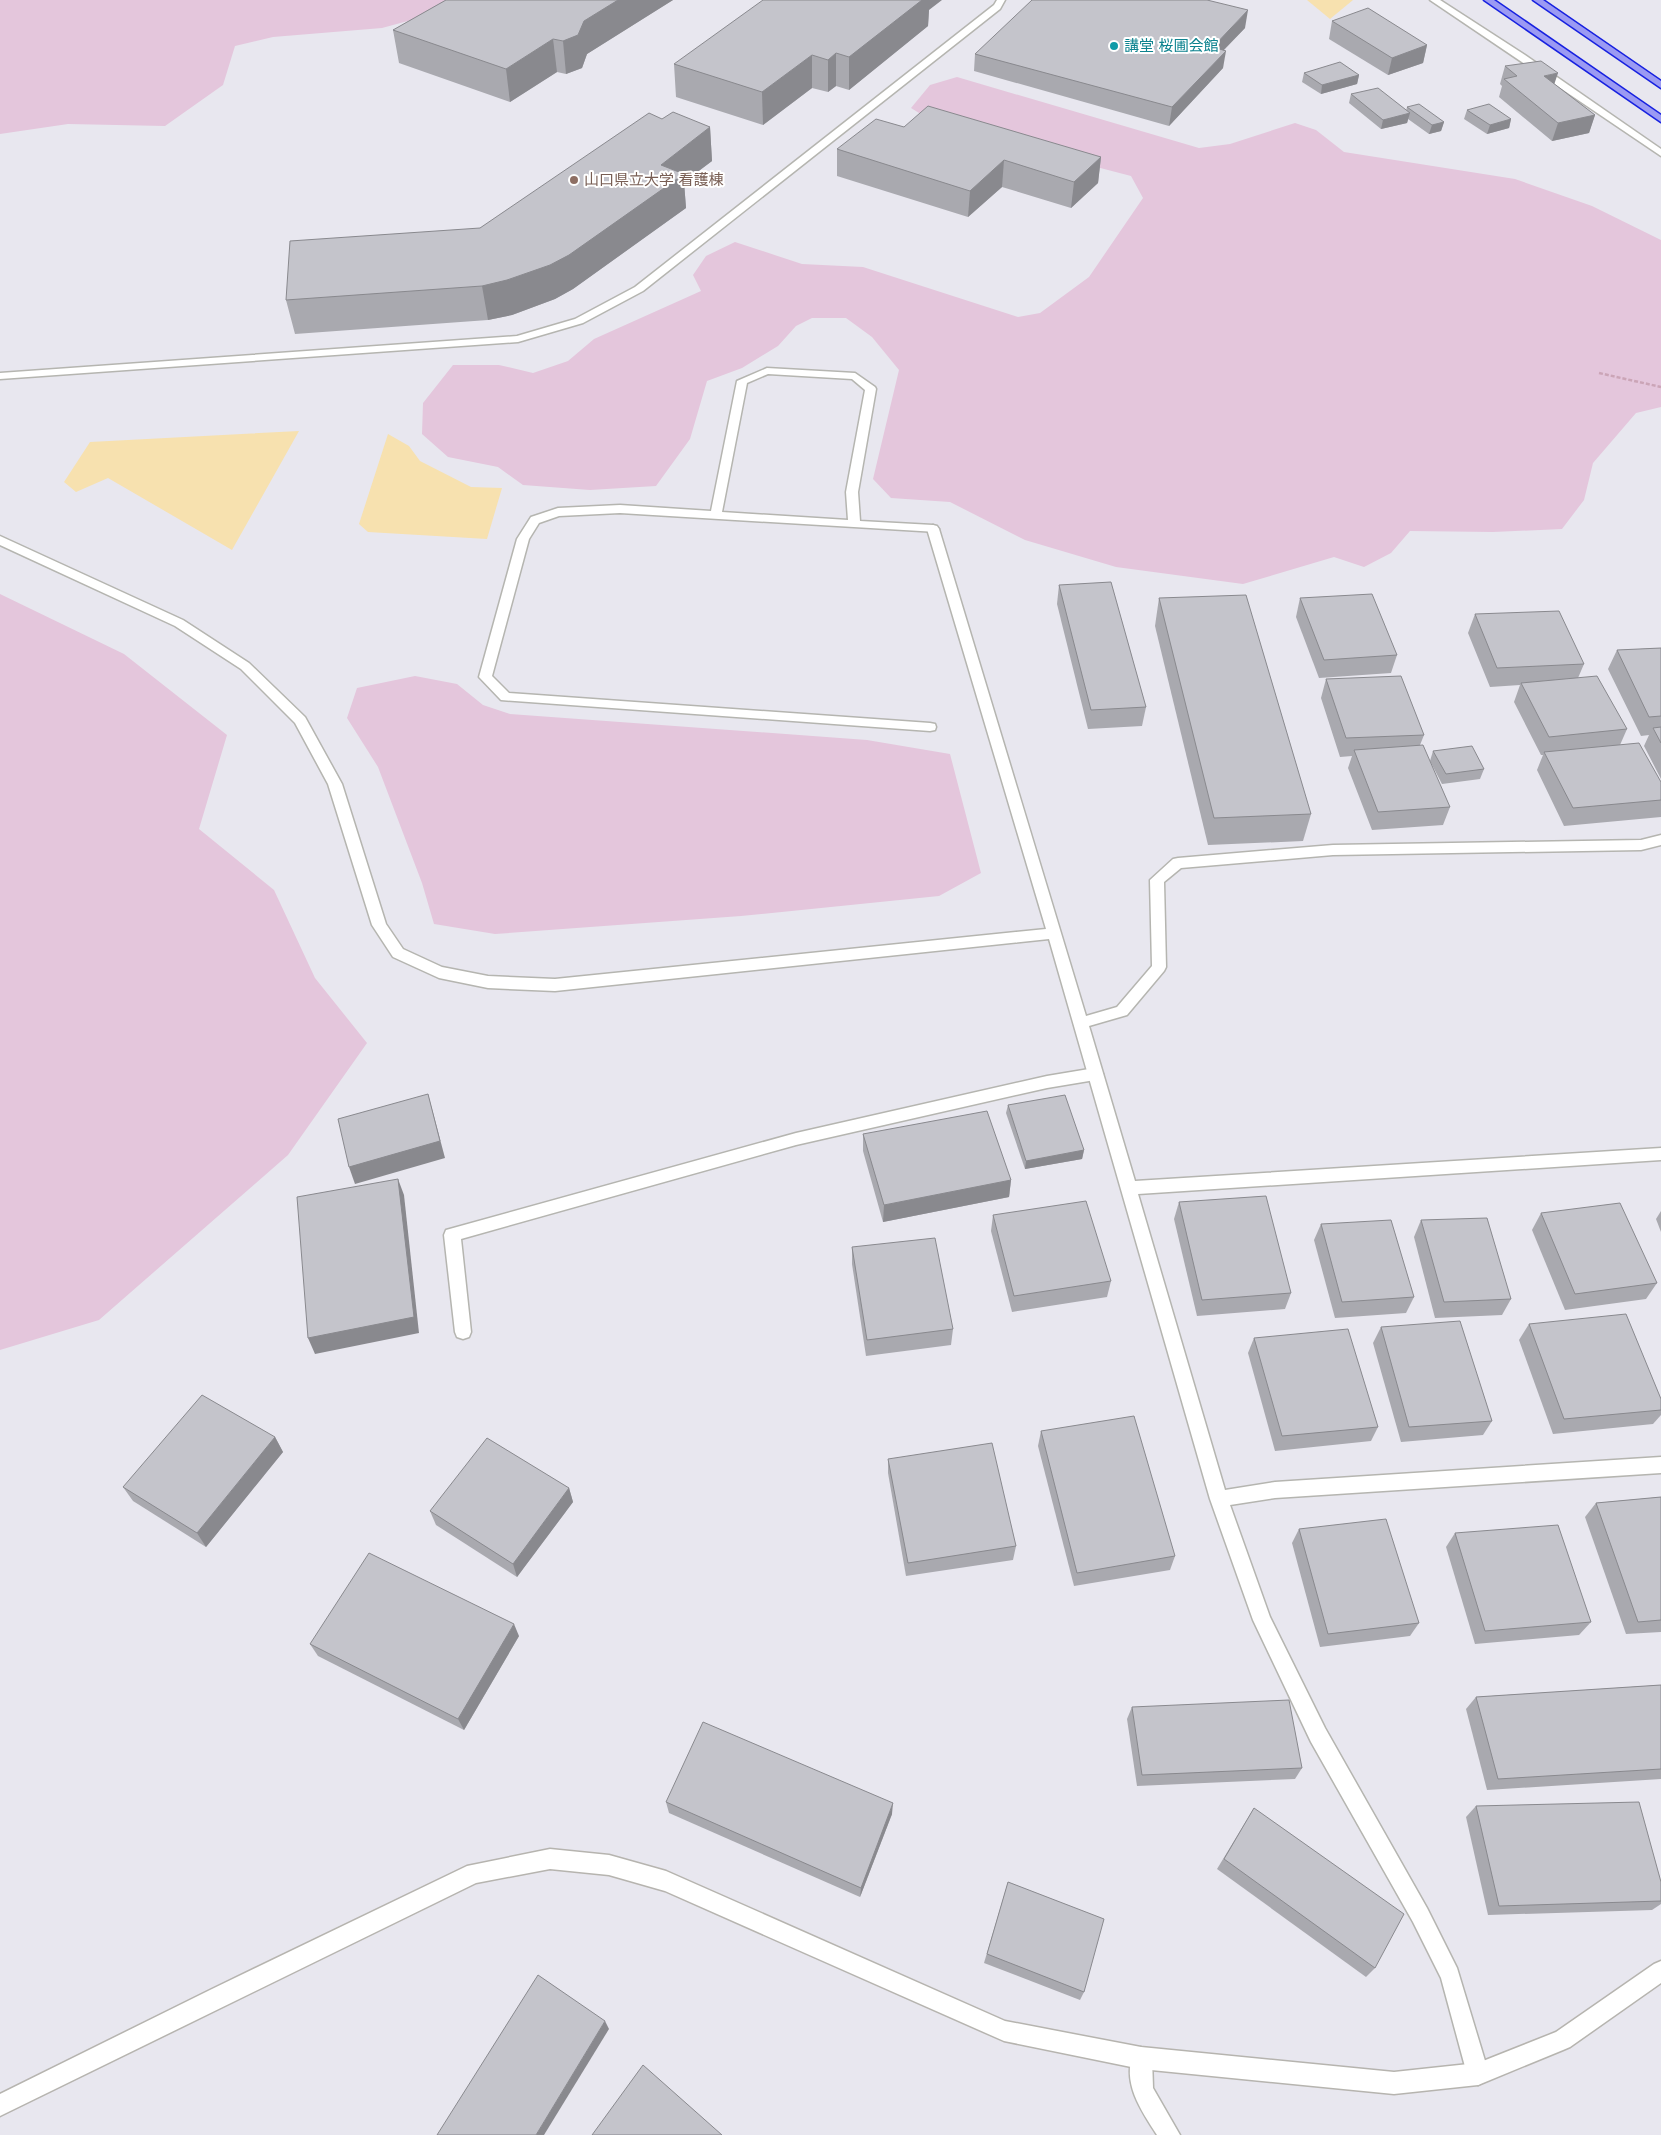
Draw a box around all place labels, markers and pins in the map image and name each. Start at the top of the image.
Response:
place label: 講堂 桜圃会館 [1124,35,1219,57]
marker: 講堂 桜圃会館 [1108,40,1120,52]
place label: 山口県立大学 看護棟 [584,169,724,191]
marker: 山口県立大学 看護棟 [568,174,580,186]

